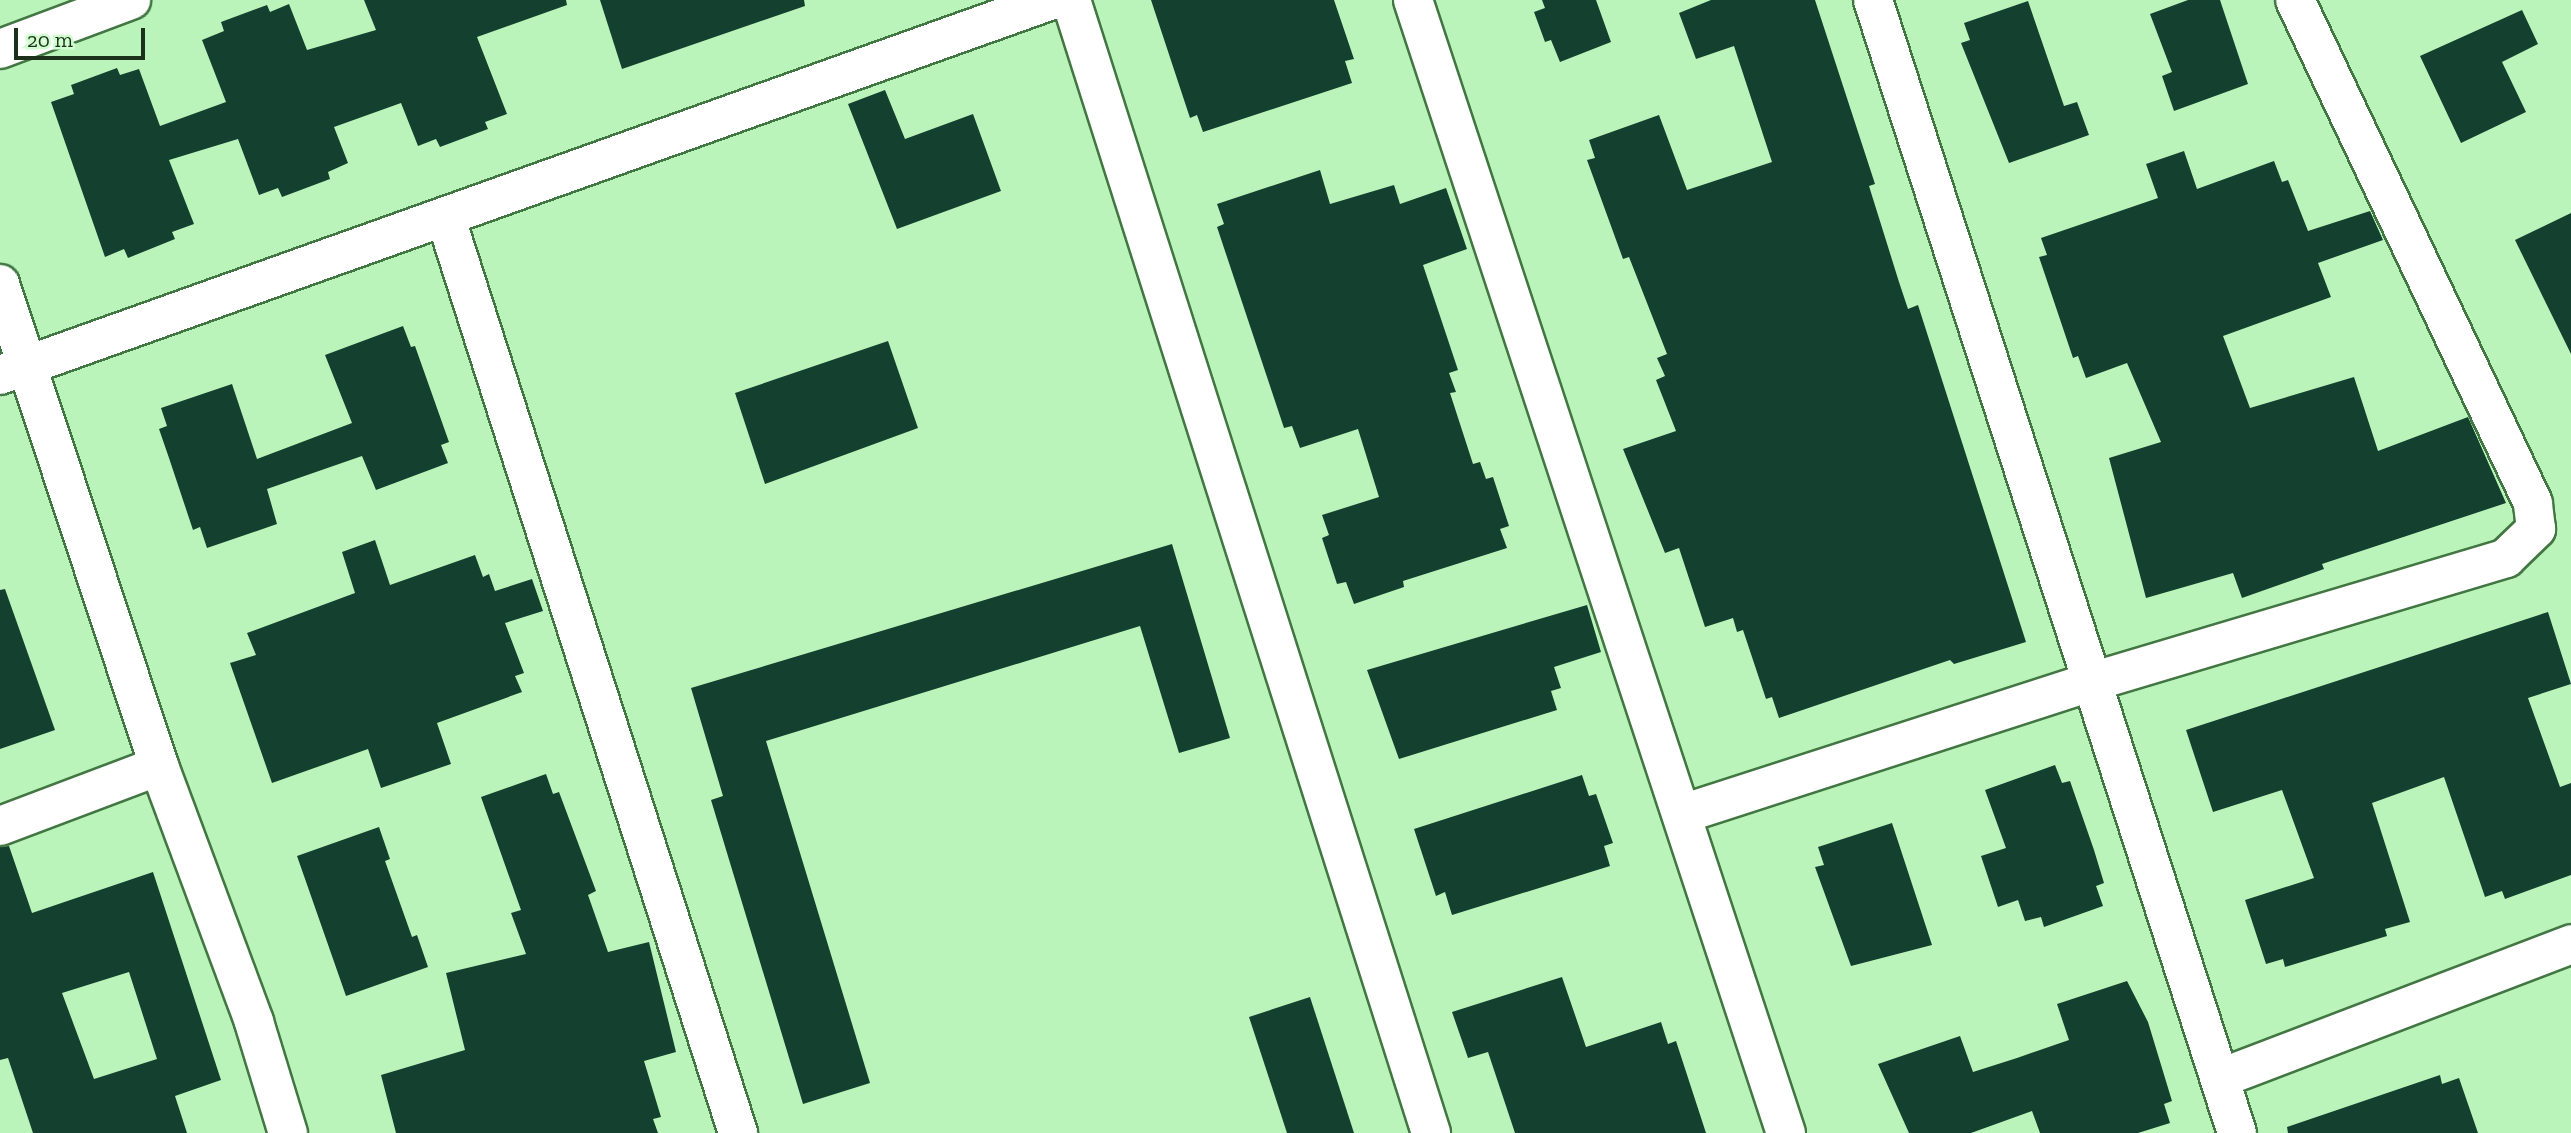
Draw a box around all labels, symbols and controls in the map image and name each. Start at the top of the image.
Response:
scale bar [18,14,149,58]
text: 20 m [27,27,73,52]

